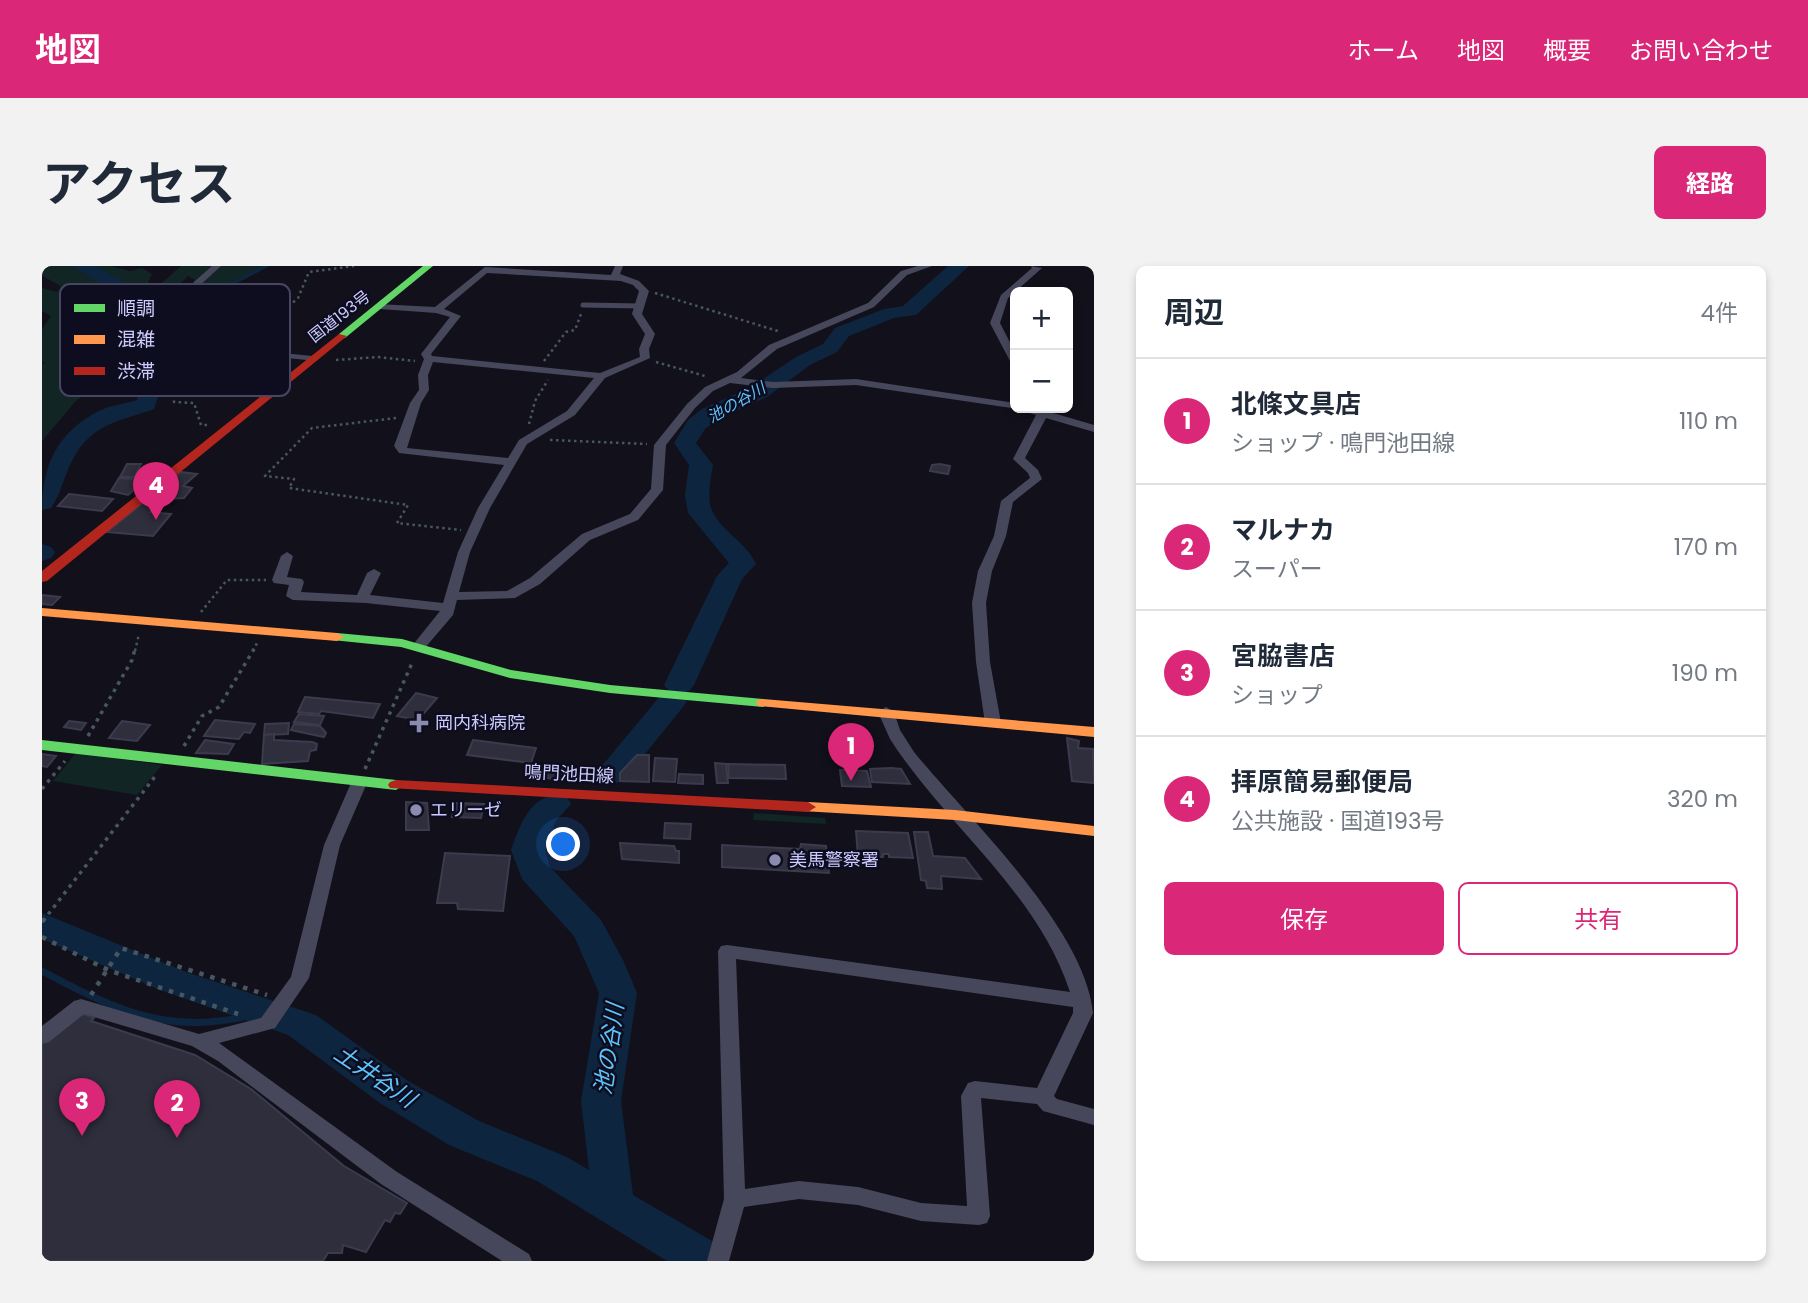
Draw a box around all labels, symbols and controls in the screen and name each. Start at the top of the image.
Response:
text: 地図 [35,26,101,73]
text: ホーム [1348,34,1419,67]
text: 地図 [1457,34,1505,67]
text: 概要 [1543,34,1591,67]
text: お問い合わせ [1629,34,1773,67]
button: 経路 [1654,146,1766,219]
text: アクセス [42,150,236,218]
legend [60,284,290,396]
street label: 国道193号 [304,285,375,348]
map controls [1010,287,1073,413]
button: + [1010,287,1073,350]
text: 周辺 [1164,291,1224,334]
text: 順調 [117,295,155,322]
text: 4件 [1701,297,1738,329]
text: 混雑 [117,326,155,353]
button: − [1010,350,1073,413]
text: 渋滞 [117,358,155,385]
water label: 池の谷川 [703,375,771,428]
text: 北條文具店 [1231,386,1361,422]
text: 1 [1183,405,1191,437]
text: 110 m [1679,405,1738,437]
text: ショップ · 鳴門池田線 [1231,427,1455,459]
pin: 4 [133,462,179,520]
text: マルナカ [1231,512,1335,548]
text: 2 [1180,531,1194,563]
text: 170 m [1674,531,1738,563]
text: スーパー [1231,553,1323,585]
text: 宮脇書店 [1231,638,1335,674]
text: 3 [1180,657,1194,689]
text: 190 m [1672,657,1738,689]
text: ショップ [1231,679,1323,711]
place label: 岡内科病院 [435,710,525,735]
marker: 岡内科病院 [409,713,429,733]
pin: 1 [828,723,874,781]
street label: 鳴門池田線 [523,759,615,788]
text: 拝原簡易郵便局 [1231,764,1413,800]
text: 4 [1179,783,1195,815]
text: 320 m [1667,783,1738,815]
place label: エリーゼ [430,797,502,822]
marker: エリーゼ [408,802,424,818]
text: 公共施設 · 国道193号 [1231,805,1445,837]
your location [546,827,580,861]
place label: 美馬警察署 [789,847,879,872]
marker: 美馬警察署 [767,852,783,868]
button: 保存 [1164,882,1444,955]
button: 共有 [1458,882,1738,955]
water label: 池の谷川 [587,998,632,1097]
water label: 土井谷川 [328,1037,425,1117]
pin: 3 [59,1078,105,1136]
pin: 2 [154,1080,200,1138]

